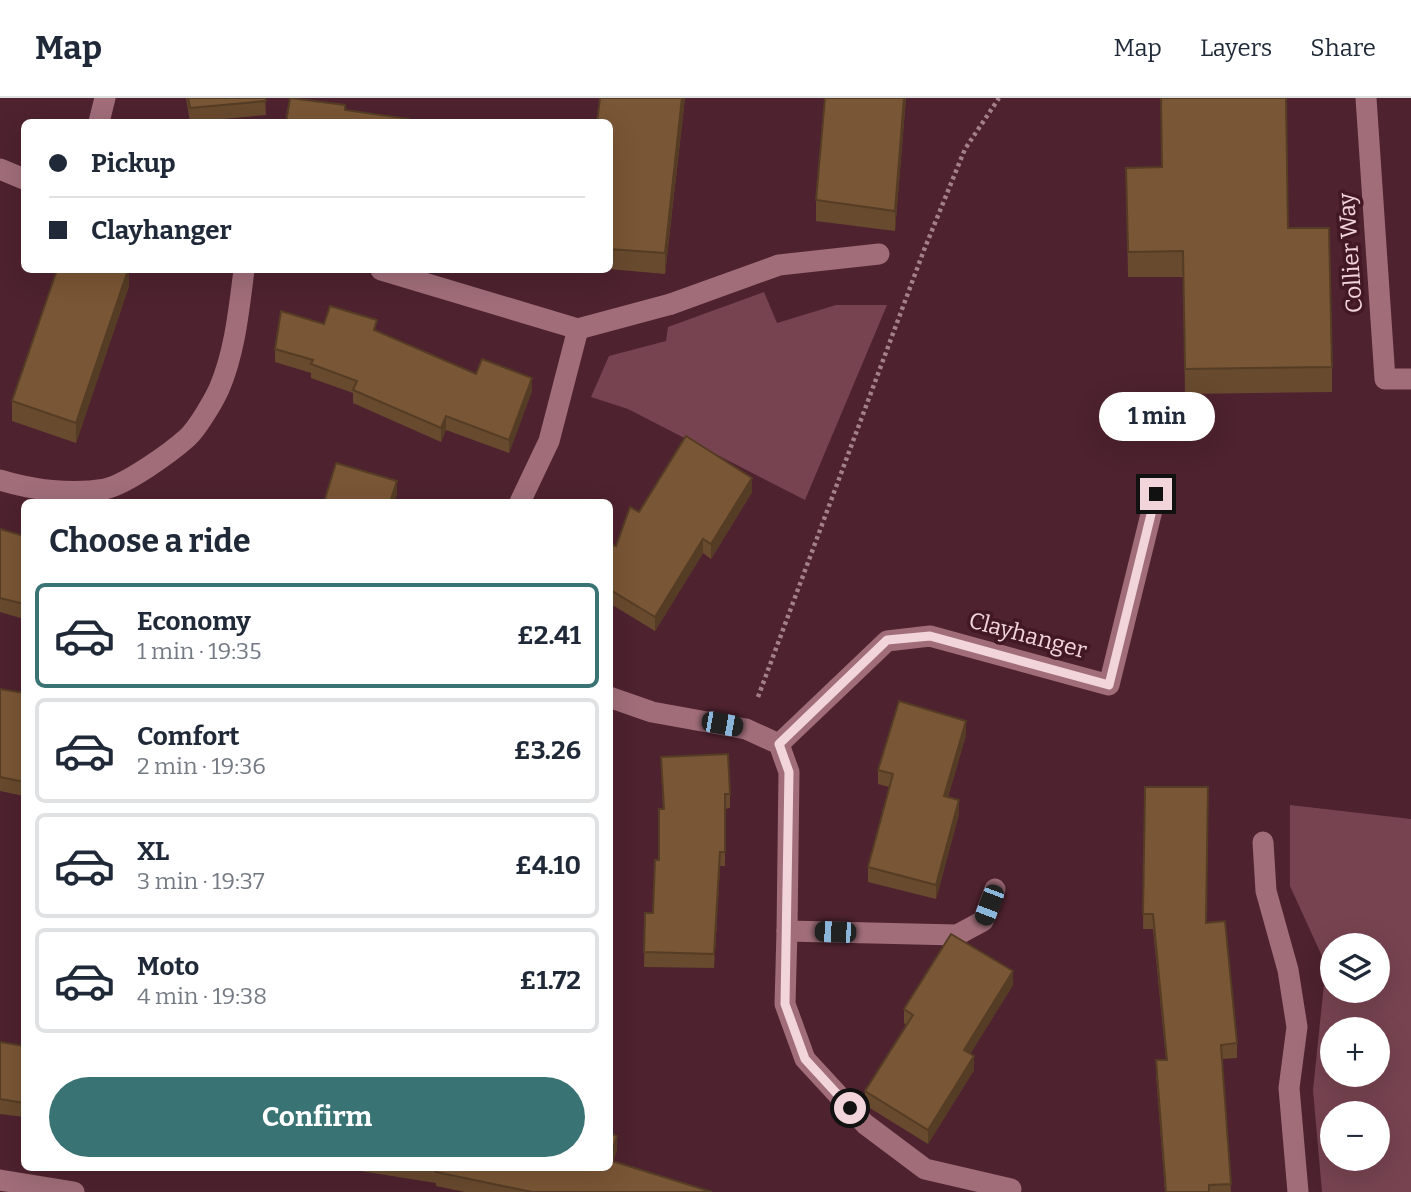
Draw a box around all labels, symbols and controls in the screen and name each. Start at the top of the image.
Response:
text: Map [35,28,102,68]
text: Map [1114,34,1162,62]
text: Layers [1200,34,1272,62]
text: Share [1310,34,1376,62]
text: Pickup [91,148,176,179]
street label: Collier Way [1332,191,1368,314]
text: Clayhanger [91,215,232,246]
callout: 1 min [1098,392,1214,442]
text: 1 min [1128,402,1186,430]
route end [1140,478,1172,510]
text: Choose a ride [49,522,250,560]
icon: car [53,604,116,667]
text: Economy [137,606,251,637]
street label: Clayhanger [966,606,1090,664]
text: £2.41 [517,620,581,651]
text: 1 min · 19:35 [137,637,261,665]
car [700,710,745,738]
icon: car [53,719,116,782]
text: Comfort [137,721,240,752]
text: £3.26 [514,735,581,766]
text: 2 min · 19:36 [137,752,266,780]
icon: car [53,834,116,897]
text: XL [137,836,169,867]
text: £4.10 [515,850,581,881]
text: 3 min · 19:37 [137,867,264,895]
car [972,882,1007,928]
car [814,921,857,943]
map controls [1320,933,1390,1171]
button: layers [1320,933,1390,1003]
icon: car [53,949,116,1012]
text: Moto [137,951,199,982]
text: £1.72 [519,965,581,996]
text: 4 min · 19:38 [137,982,267,1010]
button: + [1320,1017,1390,1087]
button: Confirm [49,1077,585,1157]
route start [834,1092,866,1124]
button: − [1320,1101,1390,1171]

